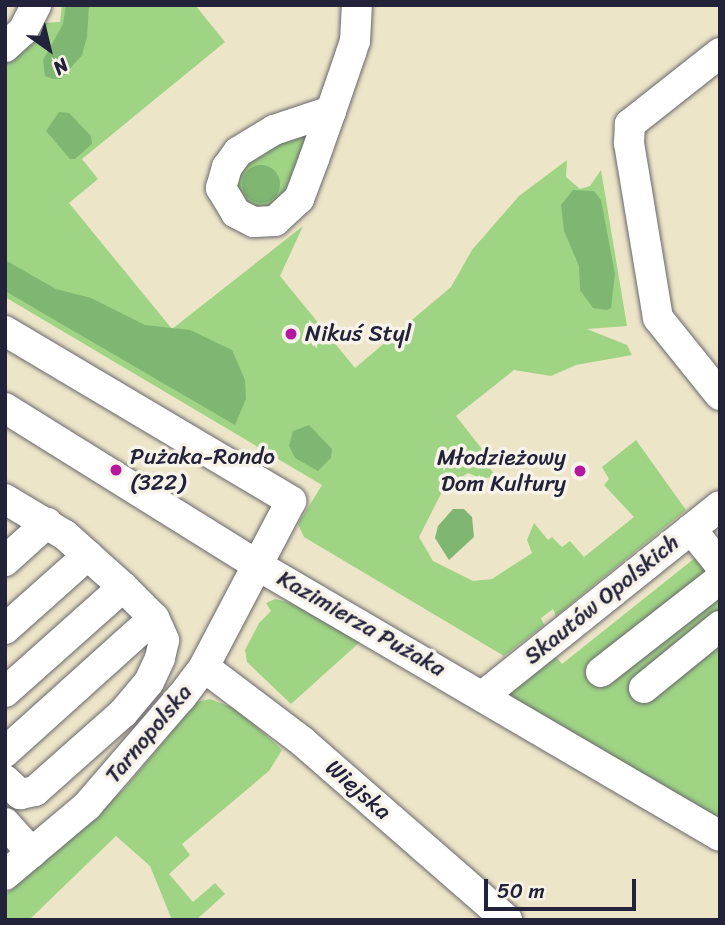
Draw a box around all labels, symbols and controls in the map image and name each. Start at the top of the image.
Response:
north arrow [14,14,84,84]
text: N [46,49,76,84]
place label: Nikuś Styl [305,320,411,348]
marker: Nikuś Styl [283,326,299,342]
place label: Pużaka-Rondo (322) [130,443,275,497]
place label: Młodzieżowy Dom Kultury [437,444,566,498]
marker: Pużaka-Rondo (322) [108,462,124,478]
marker: Młodzieżowy Dom Kultury [572,463,588,479]
street label: Skautów Opolskich [519,529,685,671]
street label: Kazimierza Pużaka [272,565,450,683]
street label: Tarnopolska [100,679,198,789]
street label: Wiejska [320,754,396,826]
scale bar [487,866,639,910]
text: 50 m [497,872,545,910]

